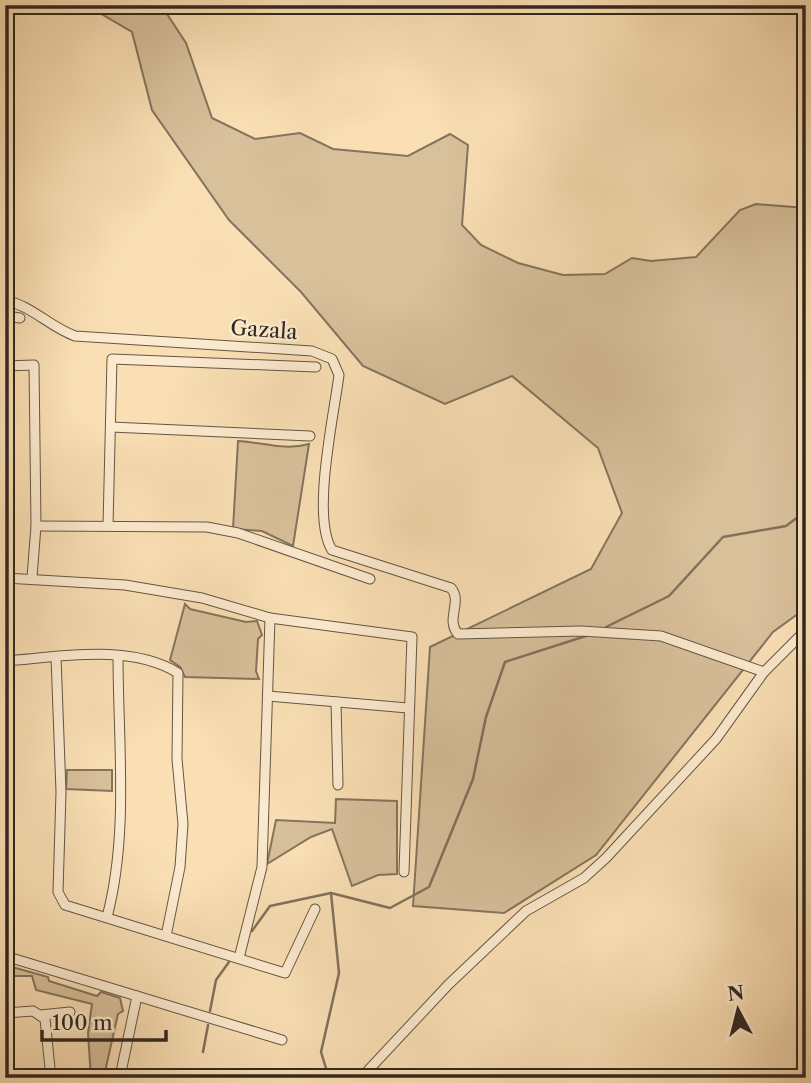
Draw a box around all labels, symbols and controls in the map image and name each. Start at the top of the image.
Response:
street label: Gazala [230,315,299,344]
north arrow [702,974,772,1044]
text: N [726,981,746,1006]
scale bar [42,999,166,1043]
text: 100 m [52,1010,113,1035]

